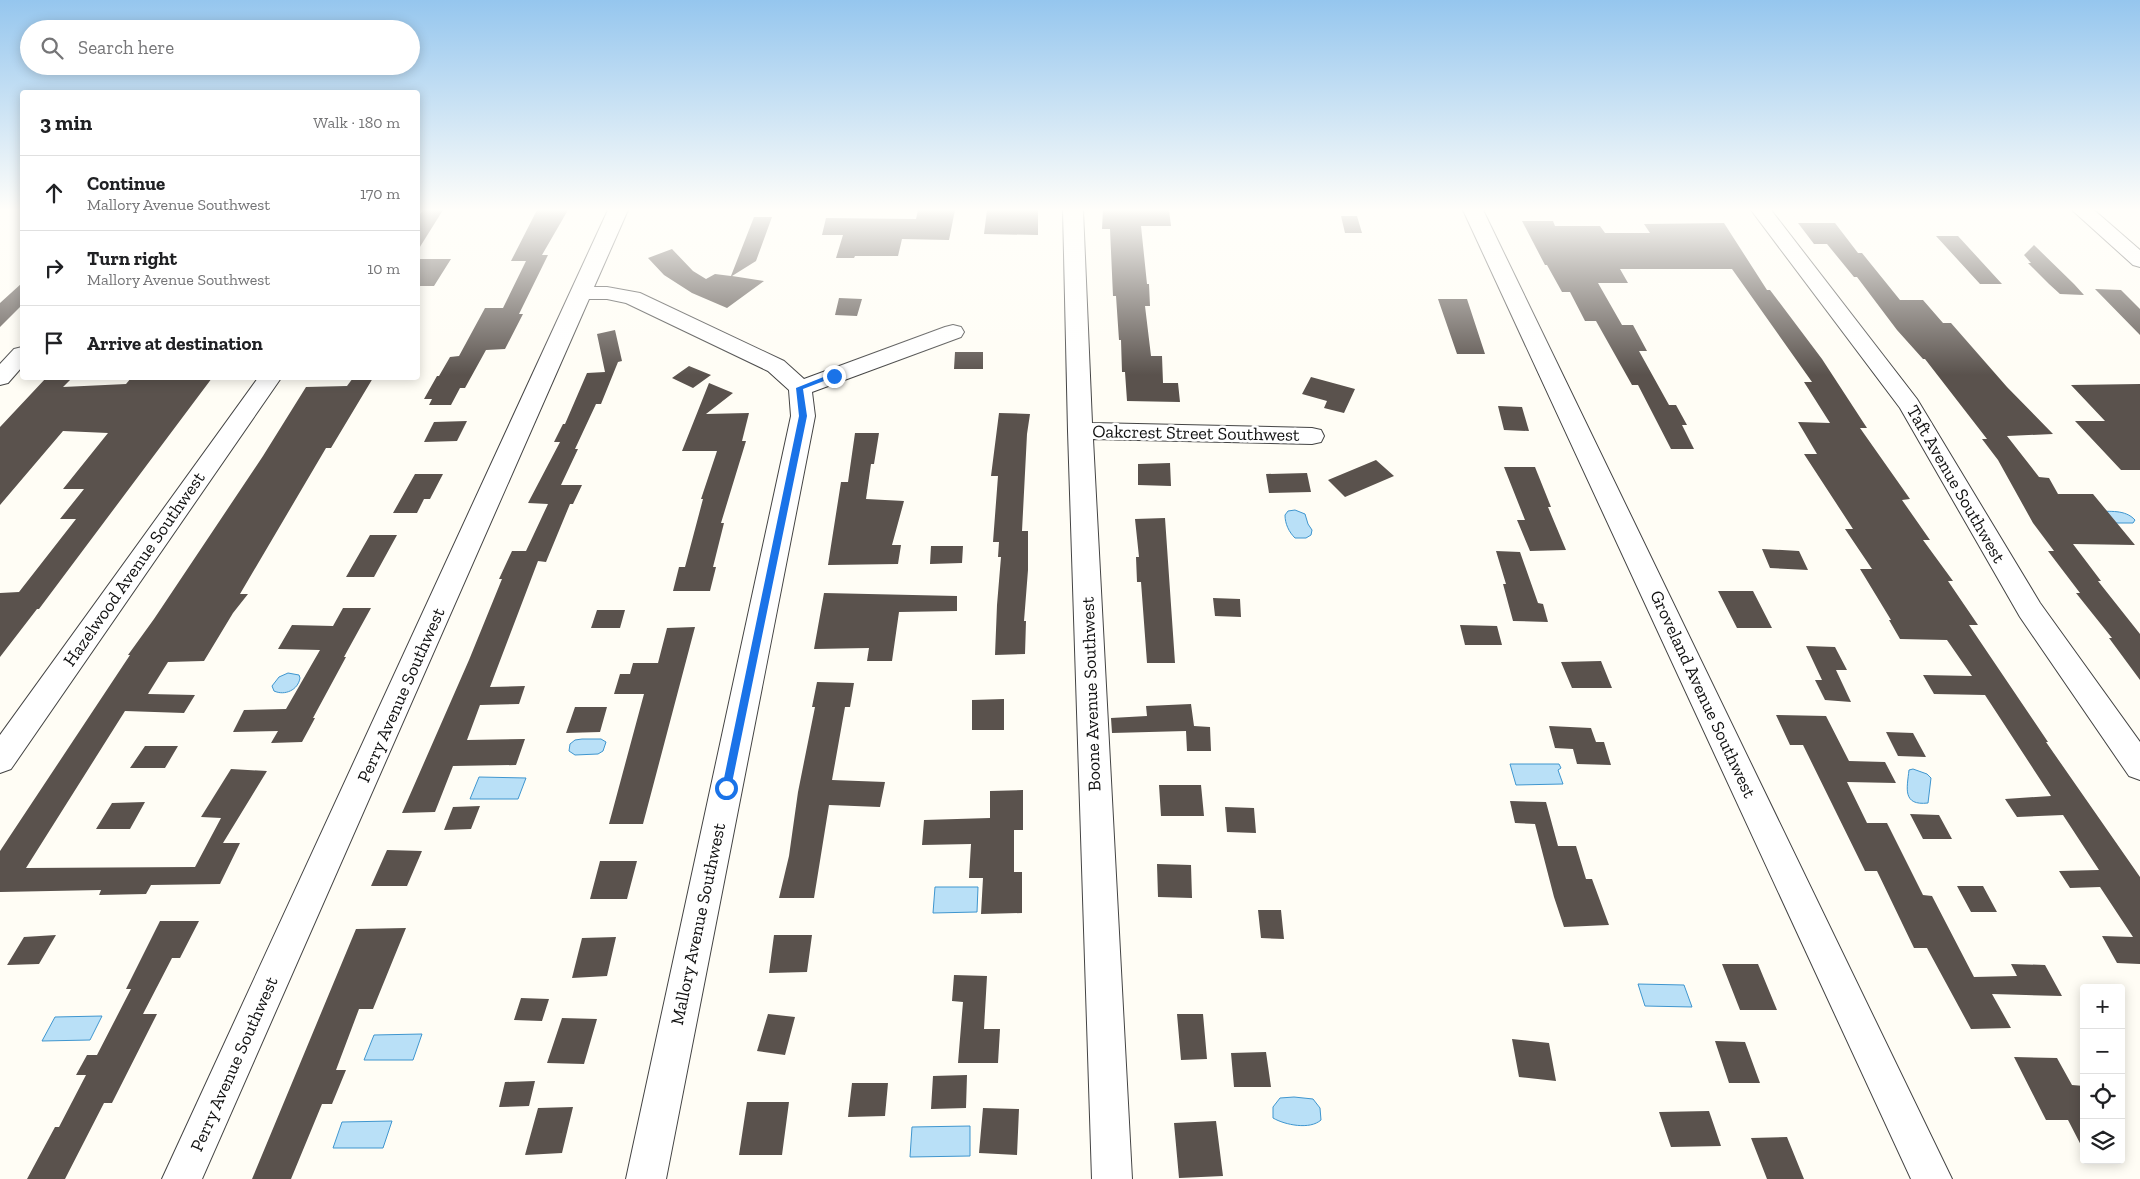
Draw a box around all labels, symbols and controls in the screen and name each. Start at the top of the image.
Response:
search box [20,20,420,75]
icon: search [38,34,66,62]
text: Search here [78,36,174,59]
text: 3 min [40,110,92,135]
text: Walk · 180 m [313,113,400,132]
text: Continue [87,172,165,195]
icon: ahead [40,179,68,207]
text: 170 m [360,184,400,203]
text: Mallory Avenue Southwest [87,195,270,214]
text: Turn right [87,247,177,270]
icon: right [40,254,68,282]
text: 10 m [367,259,400,278]
text: Mallory Avenue Southwest [87,270,270,289]
icon: arrive [40,329,68,357]
text: Arrive at destination [87,332,263,355]
route end [823,365,846,388]
street label: Taft Avenue Southwest [1902,401,2010,567]
street label: Oakcrest Street Southwest [1092,420,1300,446]
street label: Hazelwood Avenue Southwest [58,467,210,670]
street label: Groveland Avenue Southwest [1645,587,1761,802]
street label: Boone Avenue Southwest [1077,596,1105,792]
street label: Perry Avenue Southwest [353,604,450,786]
route start [715,777,738,800]
street label: Mallory Avenue Southwest [666,821,730,1027]
street label: Perry Avenue Southwest [186,973,283,1155]
map controls [2080,984,2125,1164]
button: + [2080,984,2125,1029]
button: − [2080,1029,2125,1074]
button: locate [2080,1074,2125,1119]
button: layers [2080,1119,2125,1164]

